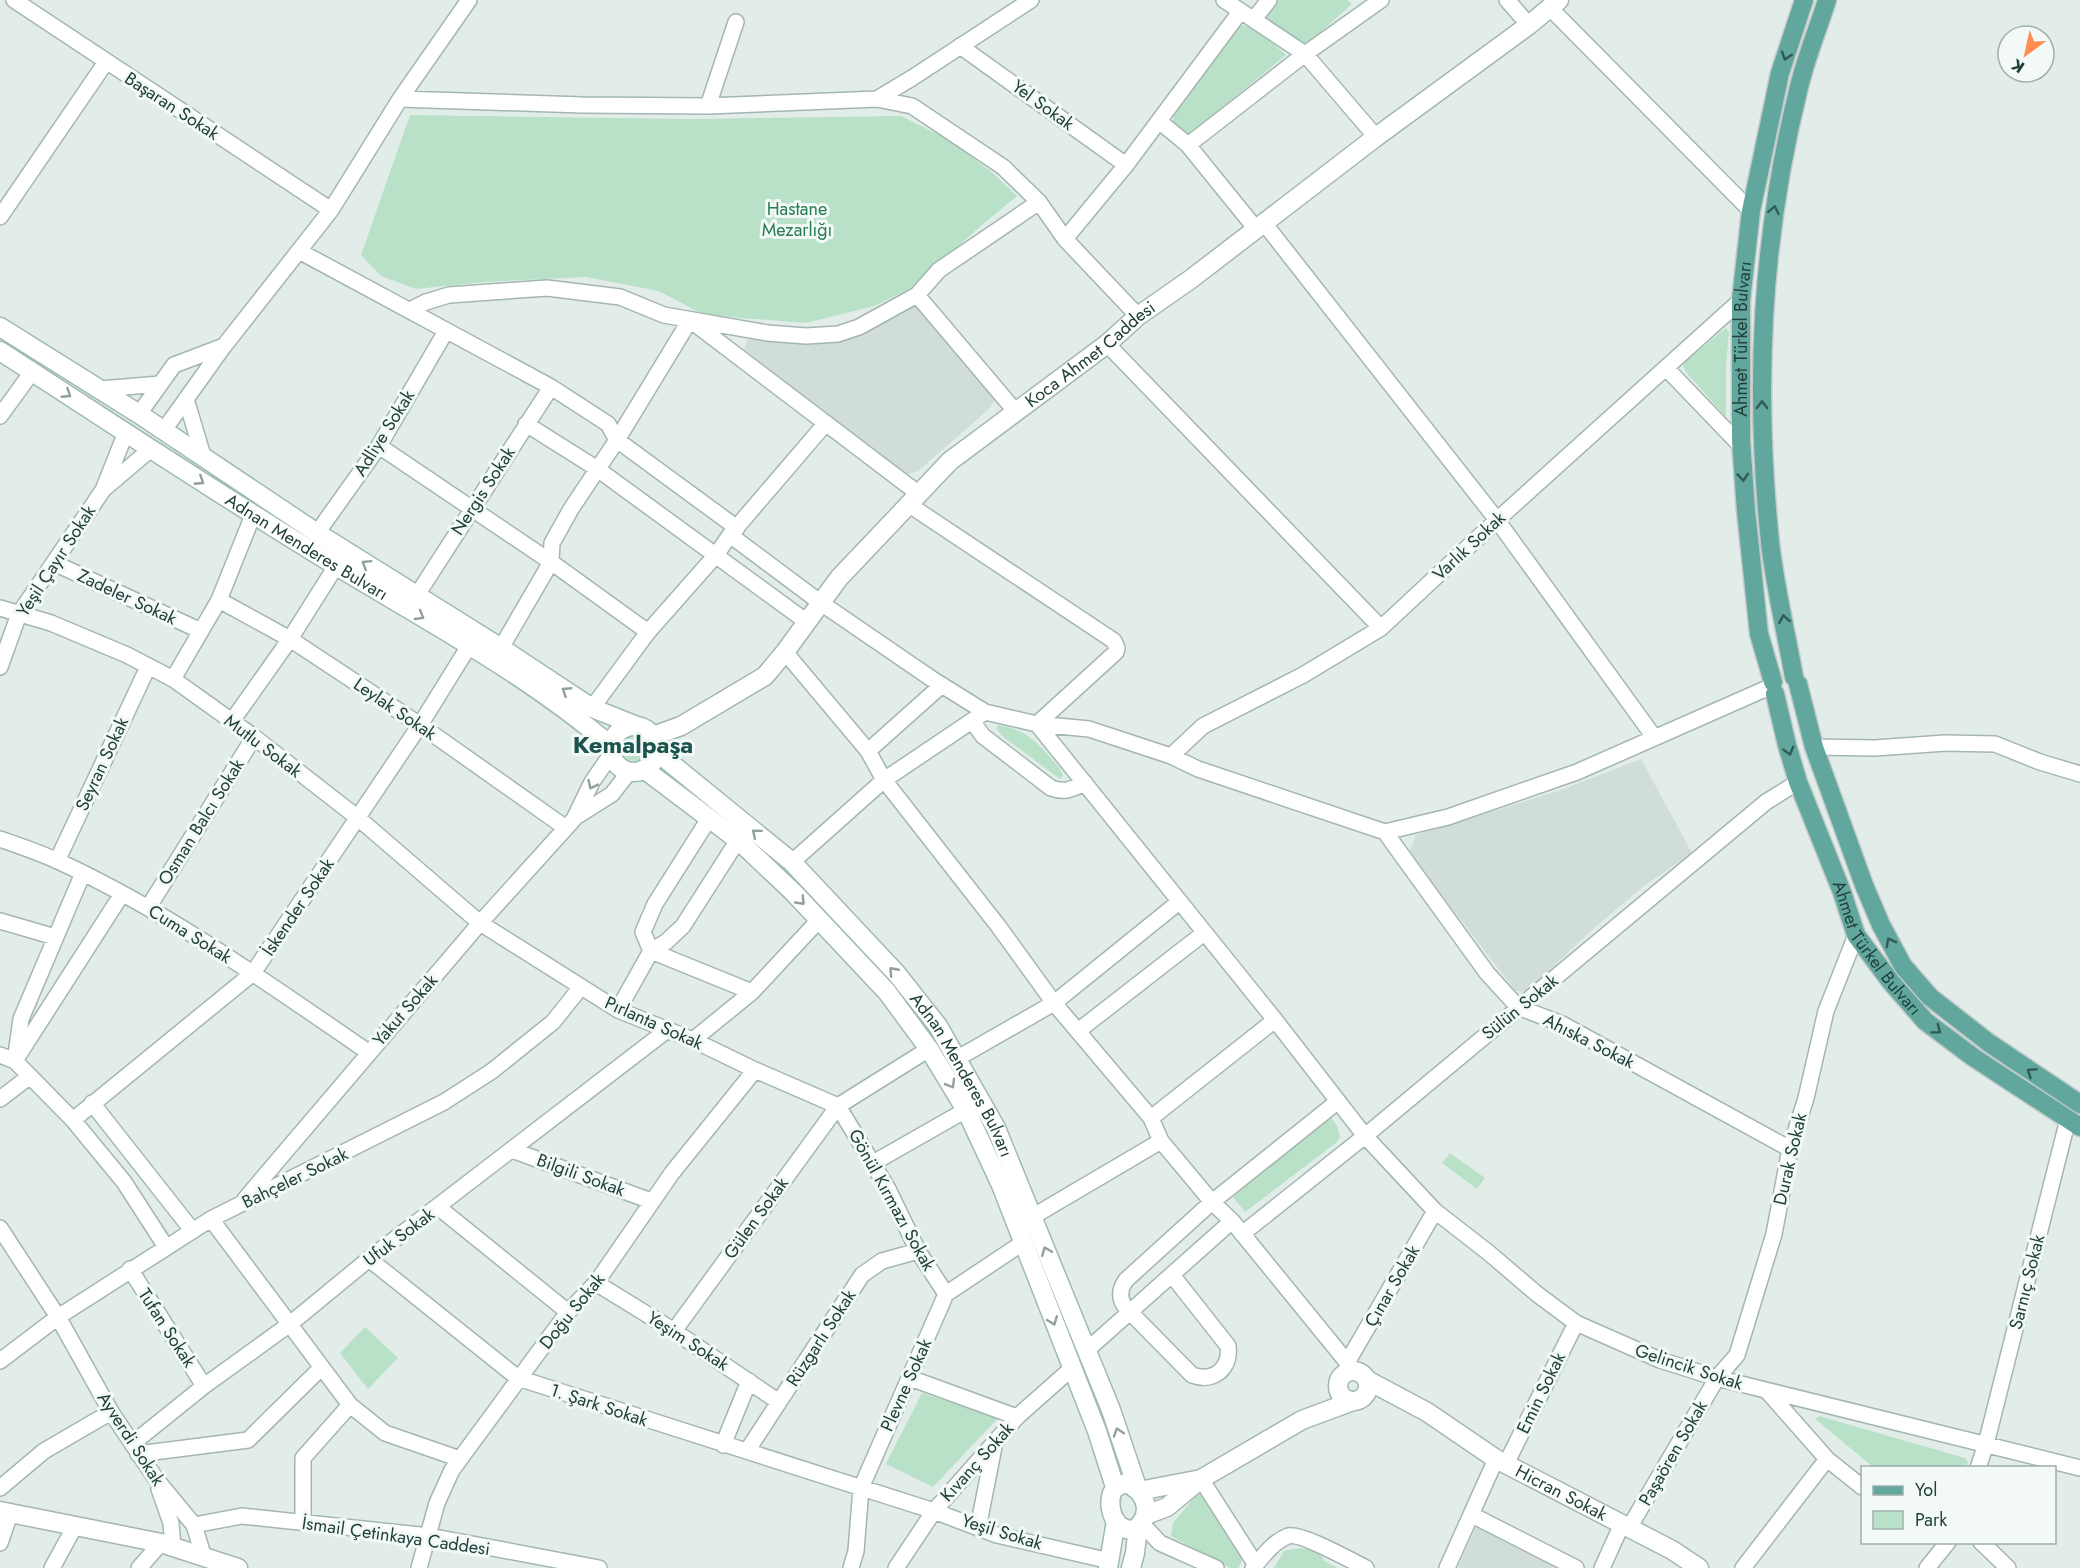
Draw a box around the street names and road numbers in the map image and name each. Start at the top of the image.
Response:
street label: Başaran Sokak [119,66,225,146]
street label: Yel Sokak [1007,74,1080,137]
street label: Ahmet Türkel Bulvarı [1728,260,1758,417]
street label: Koca Ahmet Caddesi [1020,295,1161,414]
street label: Adliye Sokak [347,385,421,481]
street label: Nergis Sokak [445,442,521,540]
street label: Adnan Menderes Bulvarı [220,487,393,607]
street label: Yeşil Çayır Sokak [10,500,102,622]
street label: Varlık Sokak [1427,505,1511,587]
street label: Zadeler Sokak [73,563,181,631]
street label: Leylak Sokak [348,672,442,746]
street label: Mutlu Sokak [219,708,307,784]
street label: Seyran Sokak [69,713,135,815]
street label: Osman Balcı Sokak [152,754,250,890]
street label: İskender Sokak [256,853,341,961]
street label: Ahmet Türkel Bulvarı [1826,877,1928,1021]
street label: Cuma Sokak [143,898,237,970]
street label: Yakut Sokak [366,968,444,1052]
street label: Sülün Sokak [1476,968,1564,1046]
street label: Adnan Menderes Bulvarı [903,987,1019,1161]
street label: Pırlanta Sokak [601,990,707,1056]
street label: Ahıska Sokak [1539,1007,1639,1075]
street label: Durak Sokak [1767,1110,1813,1208]
street label: Gönül Kırmazı Sokak [842,1124,942,1276]
street label: Bahçeler Sokak [238,1141,353,1215]
street label: Bilgili Sokak [533,1147,629,1203]
street label: Gülen Sokak [717,1172,795,1264]
street label: Ufuk Sokak [358,1201,440,1272]
street label: Sarnıç Sokak [2003,1232,2051,1332]
street label: Çınar Sokak [1358,1240,1426,1332]
street label: Doğu Sokak [533,1267,611,1355]
street label: Tufan Sokak [132,1284,202,1373]
street label: Rüzgarlı Sokak [780,1284,862,1392]
street label: Yeşim Sokak [642,1305,734,1377]
street label: Plevne Sokak [874,1334,938,1436]
street label: Gelincik Sokak [1632,1337,1746,1397]
street label: Emin Sokak [1510,1348,1572,1438]
street label: 1. Şark Sokak [547,1377,651,1433]
street label: Ayverdi Sokak [91,1387,171,1491]
street label: Paşaören Sokak [1632,1395,1714,1511]
street label: Kıvanç Sokak [934,1416,1020,1508]
street label: Hicran Sokak [1511,1458,1612,1527]
street label: Yeşil Sokak [958,1507,1046,1557]
street label: İsmail Çetinkaya Caddesi [300,1510,492,1562]

